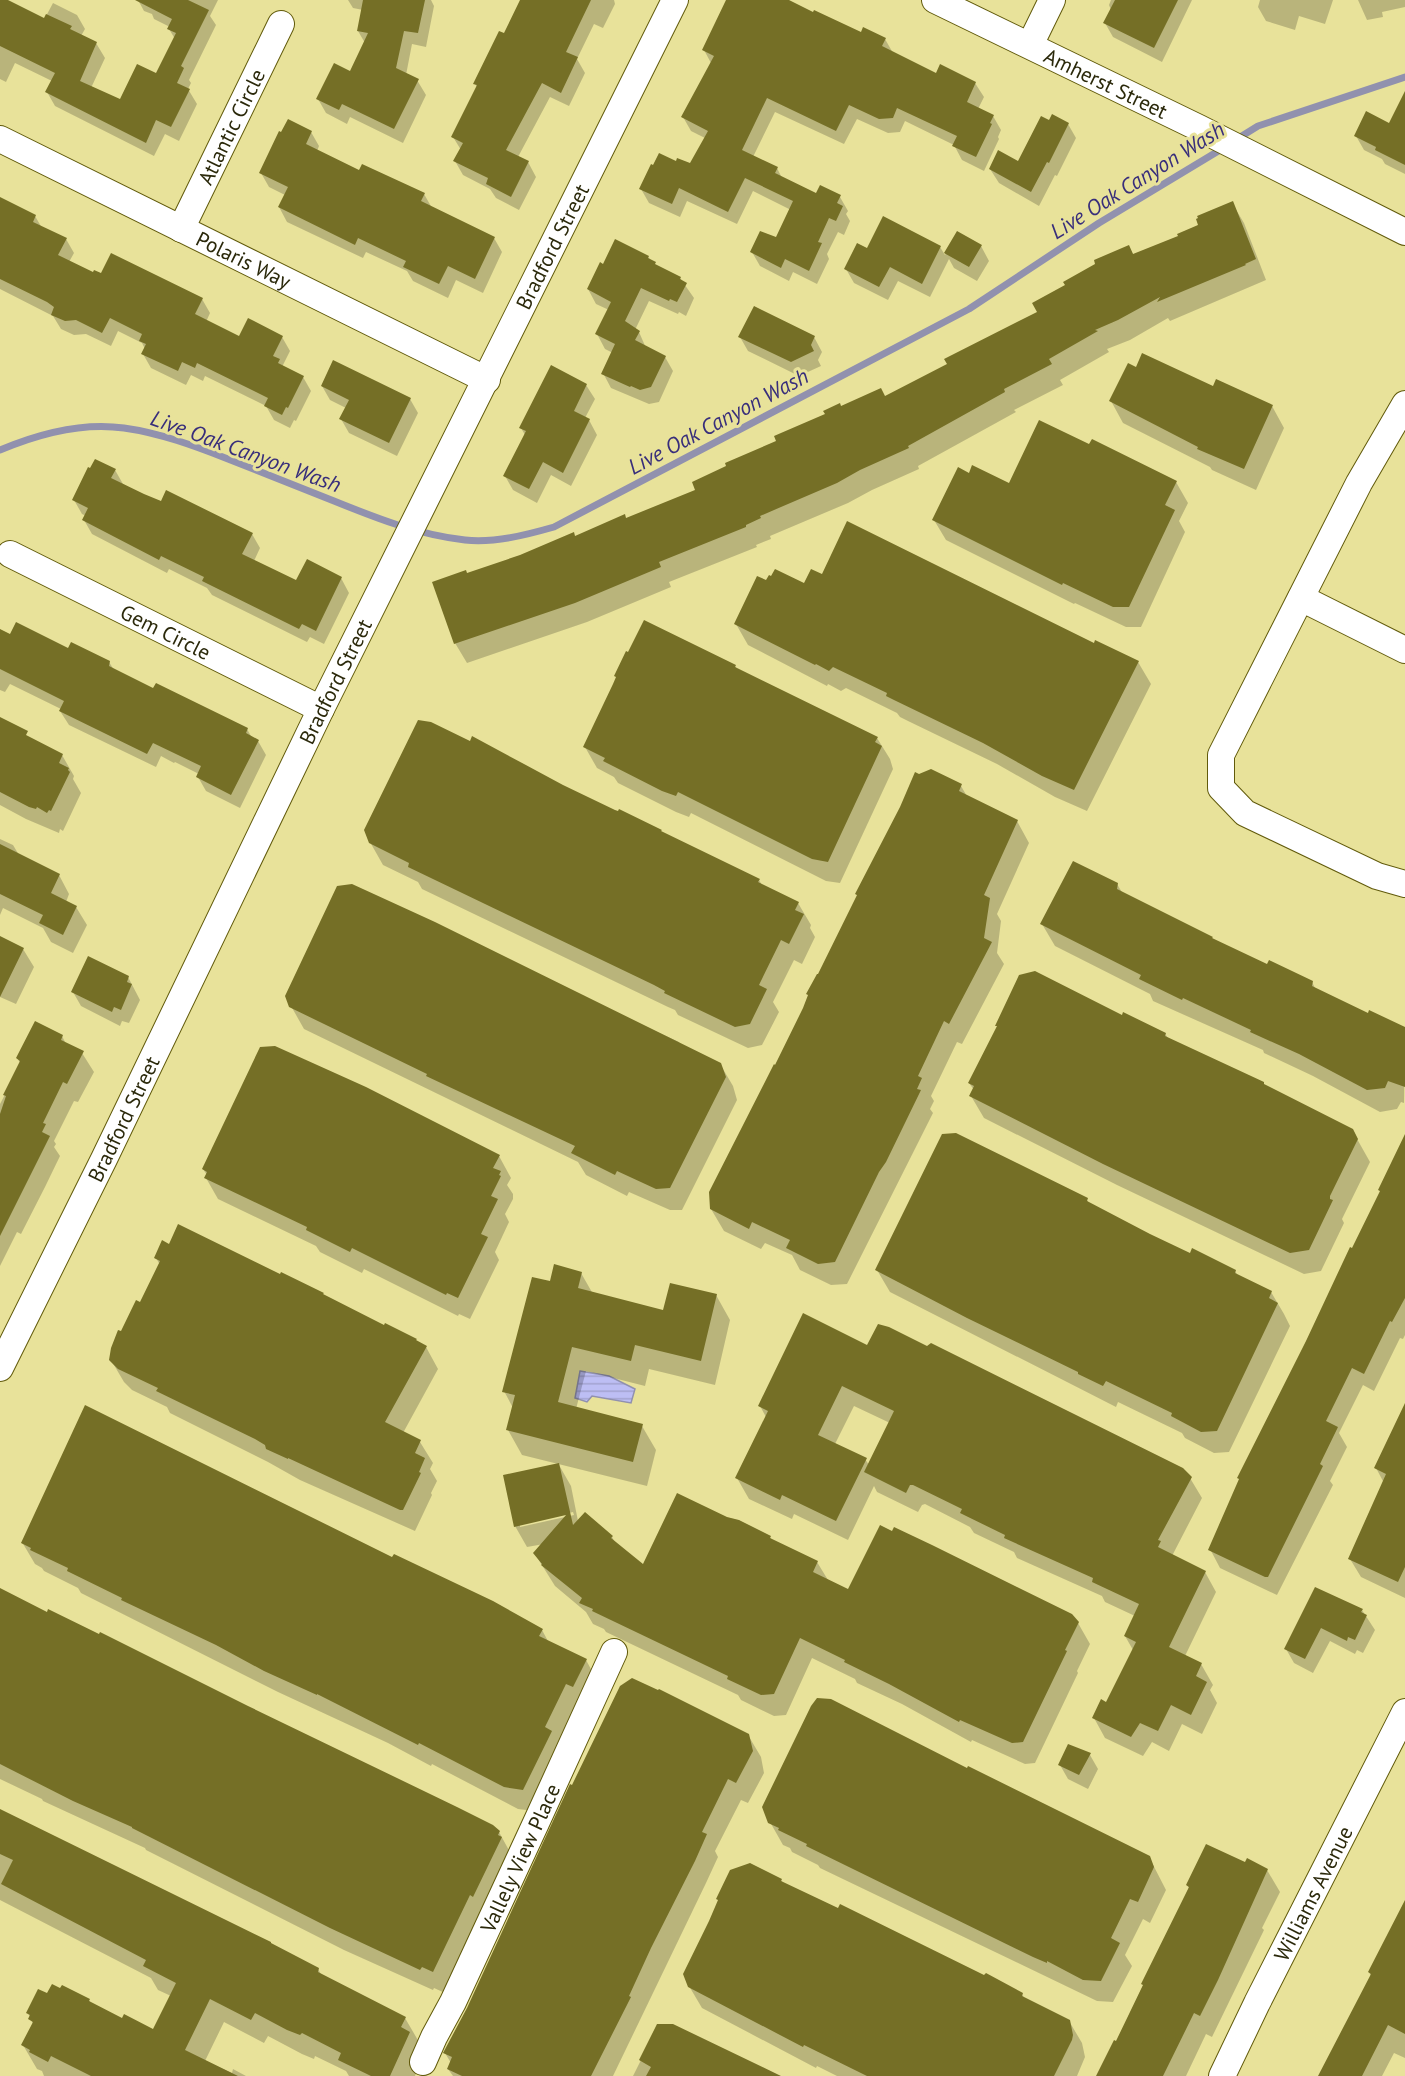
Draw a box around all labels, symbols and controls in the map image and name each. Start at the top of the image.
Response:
street label: Amherst Street [1040,42,1172,124]
street label: Atlantic Circle [191,64,271,189]
water label: Live Oak Canyon Wash [1045,115,1229,245]
street label: Bradford Street [509,179,595,314]
street label: Polaris Way [192,225,296,295]
water label: Live Oak Canyon Wash [623,362,813,480]
water label: Live Oak Canyon Wash [147,404,345,498]
street label: Gem Circle [116,598,215,665]
street label: Bradford Street [293,614,377,748]
street label: Bradford Street [81,1051,165,1186]
street label: Vallely View Place [473,1779,566,1937]
street label: Williams Avenue [1267,1821,1358,1965]

